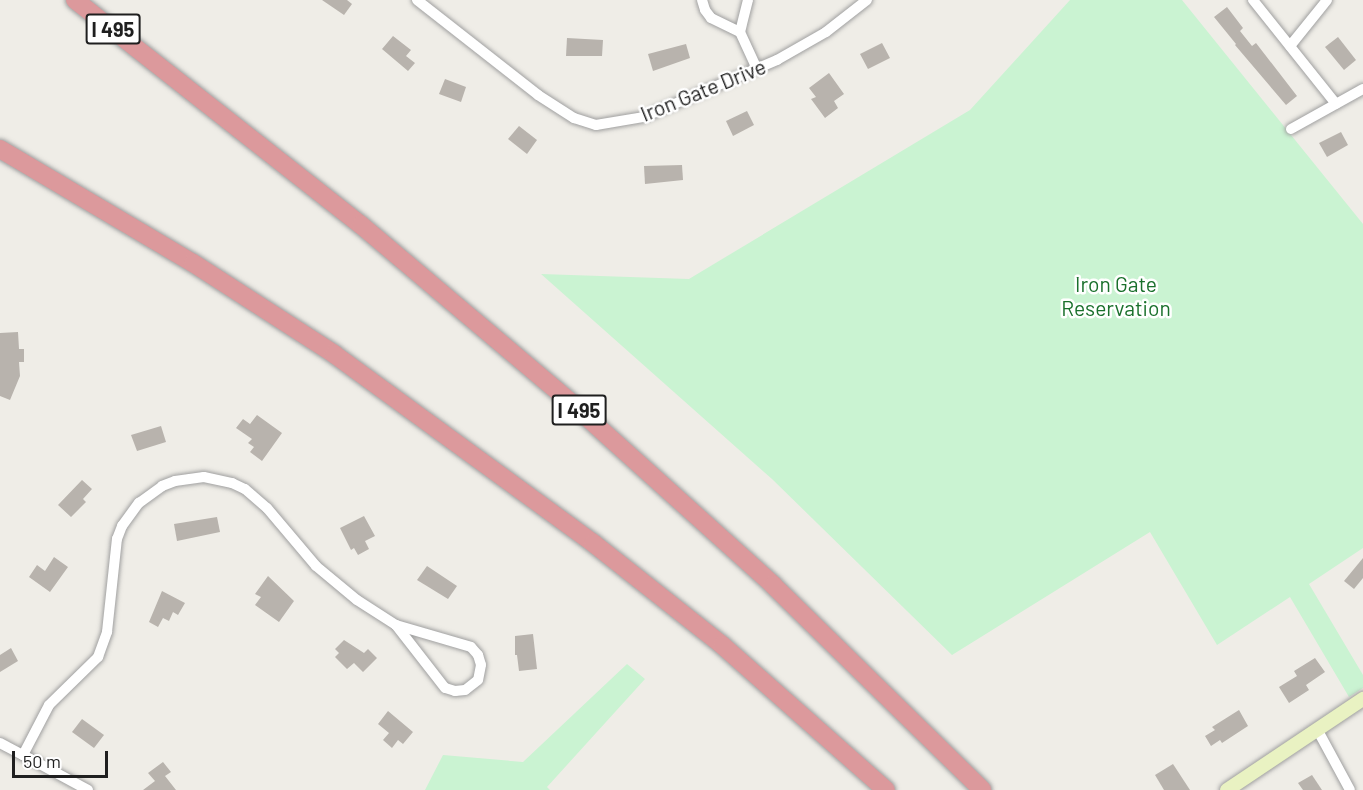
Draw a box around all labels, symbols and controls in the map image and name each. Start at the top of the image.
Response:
road number: I 495 [84,12,142,46]
street label: Iron Gate Drive [637,53,769,127]
park label: Iron Gate Reservation [1061,271,1171,321]
road number: I 495 [550,393,608,427]
scale bar [15,739,111,777]
text: 50 m [23,750,61,772]

